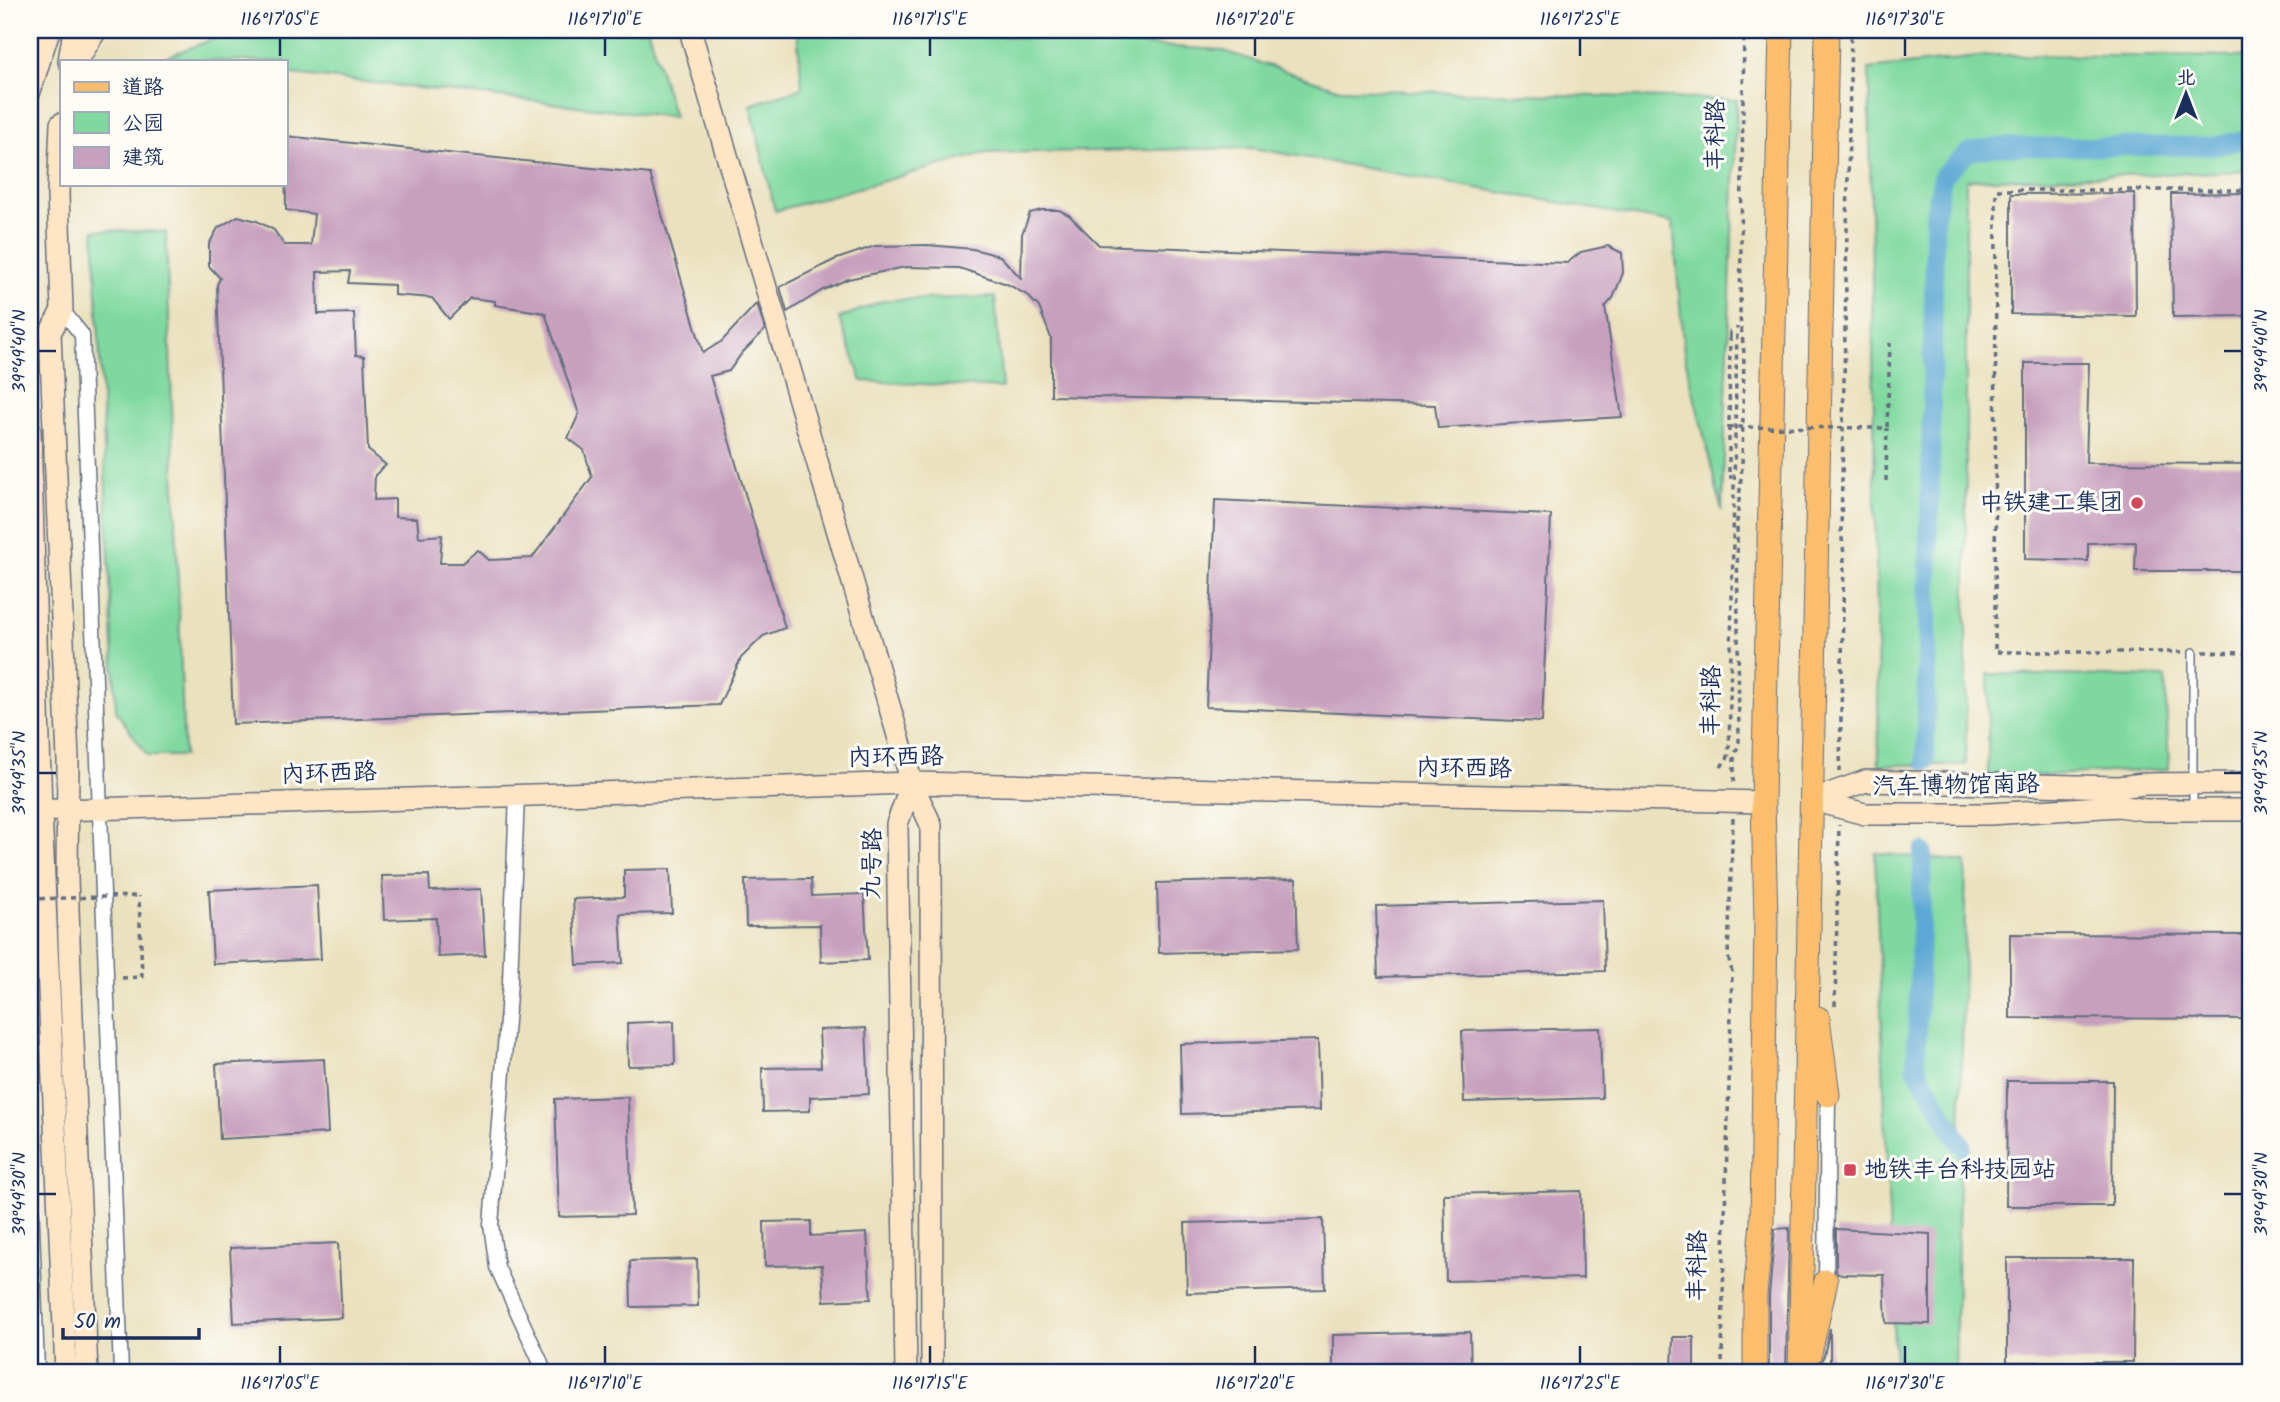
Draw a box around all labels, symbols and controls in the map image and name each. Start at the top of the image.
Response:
text: 116°17'05"E [240,6,320,35]
text: 116°17'10"E [567,6,643,35]
text: 116°17'15"E [892,6,968,35]
text: 116°17'20"E [1215,6,1295,35]
text: 116°17'25"E [1540,6,1621,35]
text: 116°17'30"E [1865,6,1945,35]
legend [60,60,287,186]
north arrow [2150,60,2220,130]
text: 北 [2176,64,2196,94]
text: 道路 [122,72,164,105]
street label: 丰科路 [1696,99,1736,171]
text: 公园 [122,108,164,141]
text: 建筑 [122,142,164,175]
text: 39°49'40"N [6,309,35,393]
text: 39°49'40"N [2248,309,2277,393]
place label: 中铁建工集团 [1979,484,2123,523]
marker: 中铁建工集团 [2129,495,2145,511]
street label: 丰科路 [1692,665,1732,737]
text: 39°49'35"N [6,731,35,815]
text: 39°49'35"N [2248,731,2277,815]
street label: 内环西路 [848,738,944,778]
street label: 内环西路 [1416,749,1512,789]
street label: 内环西路 [280,753,378,795]
street label: 汽车博物馆南路 [1872,765,2040,807]
street label: 九号路 [853,828,893,900]
place label: 地铁丰台科技园站 [1864,1151,2056,1190]
text: 39°49'30"N [6,1152,35,1236]
text: 39°49'30"N [2248,1152,2277,1236]
marker: 地铁丰台科技园站 [1842,1162,1858,1178]
street label: 丰科路 [1678,1230,1718,1302]
scale bar [63,1297,200,1341]
text: 50 m [74,1306,121,1339]
text: 116°17'05"E [240,1370,320,1399]
text: 116°17'10"E [567,1370,643,1399]
text: 116°17'15"E [892,1370,968,1399]
text: 116°17'20"E [1215,1370,1295,1399]
text: 116°17'25"E [1540,1370,1621,1399]
text: 116°17'30"E [1865,1370,1945,1399]

